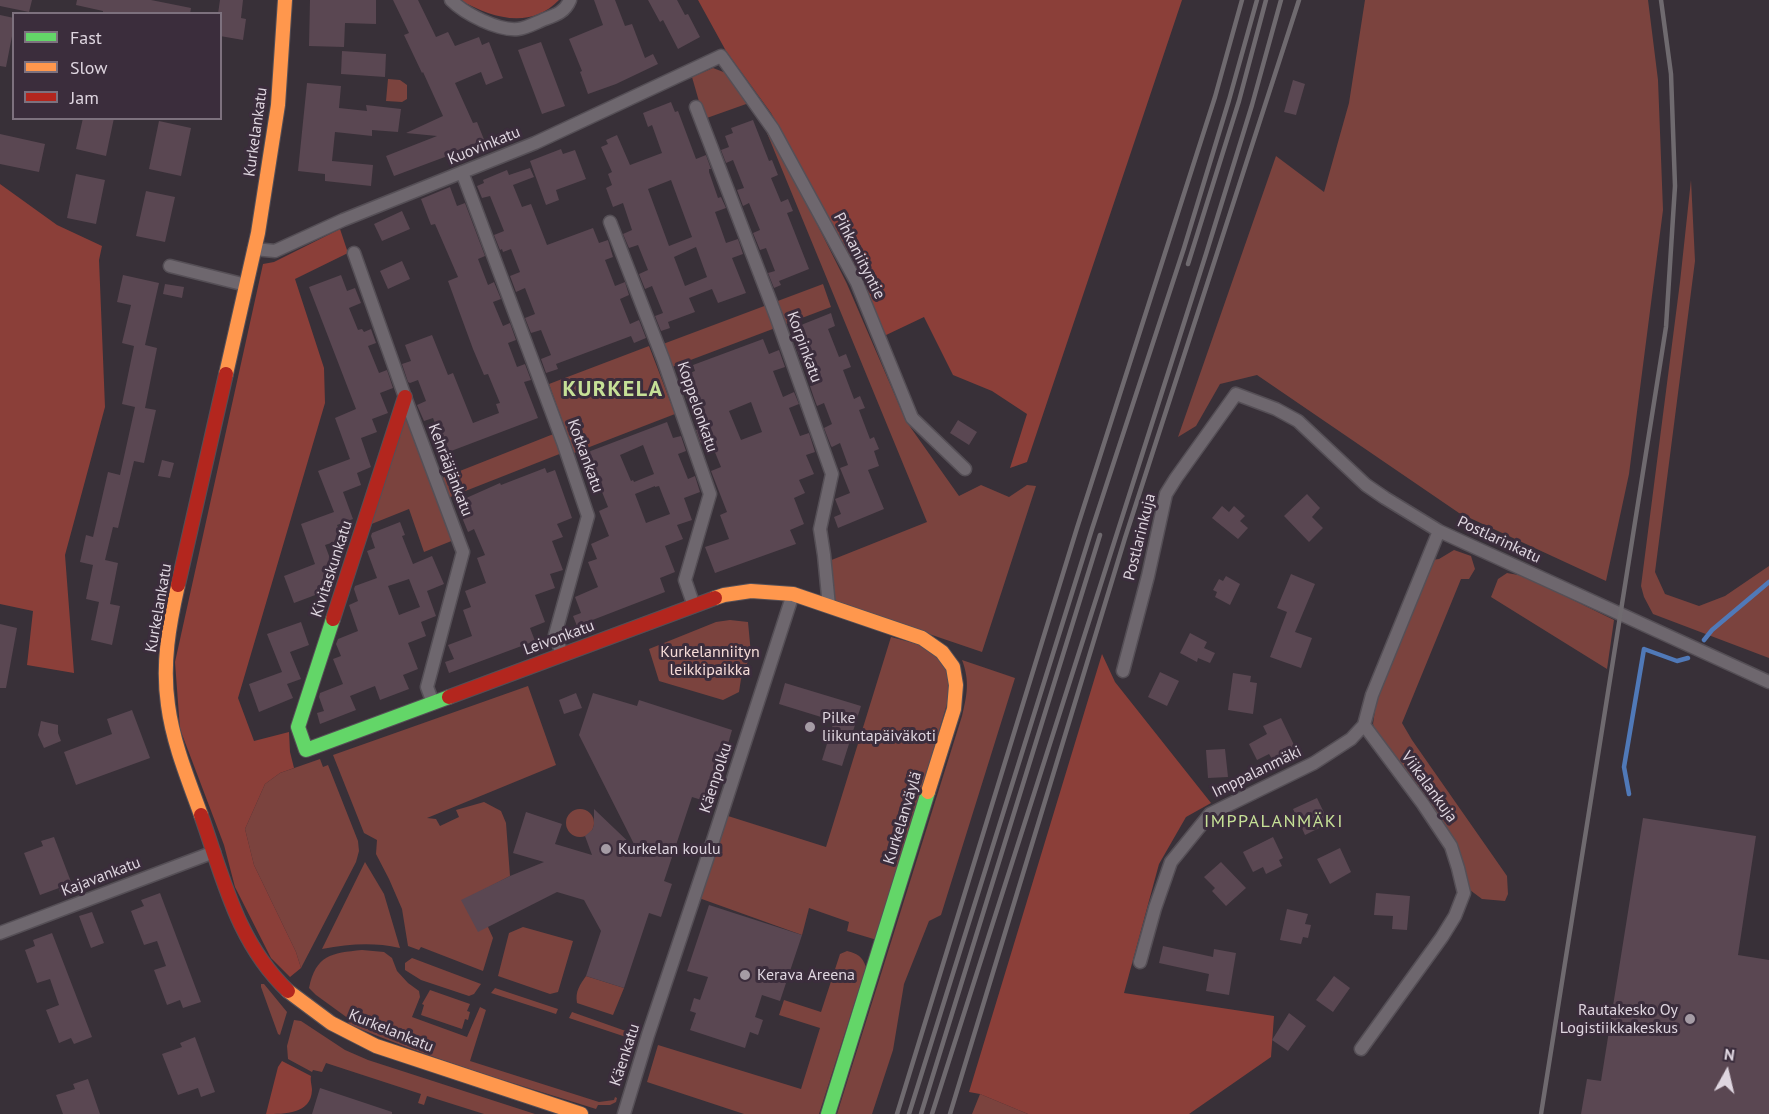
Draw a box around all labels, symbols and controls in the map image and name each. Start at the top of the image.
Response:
legend [12,12,222,120]
text: Fast [70,26,102,49]
text: Slow [70,56,108,79]
text: Jam [70,86,99,109]
street label: Kurkelankatu [240,86,272,178]
street label: Kuovinkatu [445,123,523,169]
street label: Pihkaniityntie [829,210,889,302]
street label: Korpinkatu [782,309,826,385]
street label: Koppelonkatu [673,359,721,455]
district label: KURKELA [562,377,664,403]
street label: Kotkankatu [563,417,607,495]
street label: Kehrääjänkatu [424,421,476,519]
street label: Postlarinkuja [1120,492,1160,582]
street label: Postlarinkatu [1454,512,1544,568]
street label: Kivitaskunkatu [307,518,357,620]
street label: Kurkelankatu [142,562,176,654]
street label: Leivonkatu [521,616,597,660]
park label: Kurkelanniityn leikkipaikka [660,642,760,680]
place label: Pilke liikuntapäiväkoti [822,708,936,746]
marker: Pilke liikuntapäiväkoti [803,720,817,734]
street label: Käenpolku [696,740,736,816]
street label: Imppalanmäki [1209,742,1305,802]
street label: Viikalankuja [1397,748,1461,826]
street label: Kurkelanväylä [880,769,926,867]
district label: IMPPALANMÄKI [1204,811,1344,833]
place label: Kurkelan koulu [618,839,721,859]
marker: Kurkelan koulu [599,842,613,856]
street label: Kajavankatu [59,853,143,901]
place label: Kerava Areena [757,965,855,985]
marker: Kerava Areena [738,968,752,982]
place label: Rautakesko Oy Logistiikkakeskus [1560,1000,1678,1038]
street label: Kurkelankatu [346,1005,436,1057]
marker: Rautakesko Oy Logistiikkakeskus [1683,1012,1697,1026]
street label: Käenkatu [606,1021,644,1089]
north arrow [1697,1042,1757,1102]
text: N [1723,1044,1736,1065]

